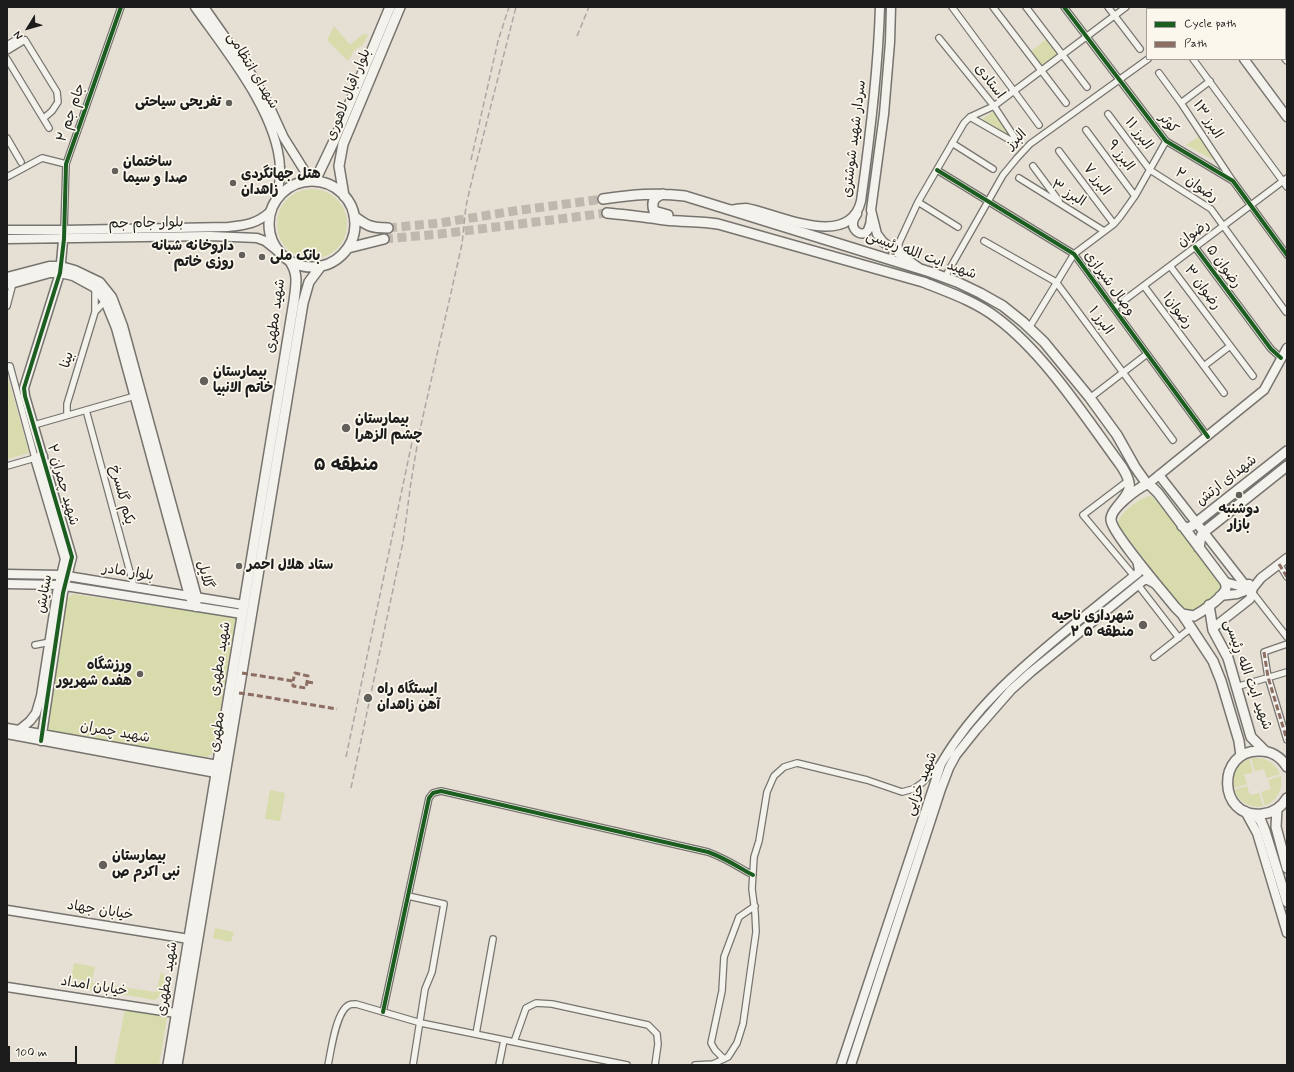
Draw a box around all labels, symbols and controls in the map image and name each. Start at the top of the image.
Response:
north arrow [8,8,48,48]
legend [1146,8,1286,60]
text: Cycle path [1184,16,1236,32]
text: N [11,28,26,42]
street label: شهدای انتظامی [223,30,281,112]
text: Path [1184,36,1207,52]
street label: بلوار اقبال لاهوری [323,47,375,143]
street label: استادی [970,61,1008,103]
street label: سردار شهید شوشتری [839,79,871,199]
street label: جام جم ۲ [54,82,90,144]
place label: تفریحی سیاحتی [135,95,221,111]
marker: تفریحی سیاحتی [224,98,234,108]
street label: البرز ۱۳ [1188,98,1226,142]
street label: کوثر [1155,110,1181,138]
street label: البرز ۱۱ [1120,115,1156,153]
street label: البرز [1003,126,1031,154]
street label: البرز ۹ [1103,137,1137,175]
place label: ساختمان صدا و سیما [123,155,188,188]
street label: البرز ۷ [1079,161,1113,199]
street label: رضوان ۲ [1171,165,1221,207]
marker: ساختمان صدا و سیما [110,166,120,176]
place label: هتل جهانگردی زاهدان [241,167,321,200]
street label: البرز ۳ [1048,177,1088,211]
marker: هتل جهانگردی زاهدان [228,178,238,188]
street label: بلوار جام جم [108,215,184,233]
street label: رضوان [1174,217,1214,251]
street label: شهید ایت الله رِئیسی [863,228,979,284]
place label: داروخانه شبانه روزی خاتم [151,239,234,272]
street label: رضوان ۵ [1202,242,1244,292]
street label: وصال شیرازی [1080,248,1138,320]
place label: بانک ملی [270,249,320,265]
marker: داروخانه شبانه روزی خاتم [237,250,247,260]
marker: بانک ملی [257,252,267,262]
street label: رضوان ۳ [1180,262,1224,314]
street label: شهید مطهری [262,278,290,354]
street label: رضوان۱ [1158,289,1196,333]
street label: البرز ۱ [1084,304,1116,338]
street label: بینا [58,350,78,370]
place label: بیمارستان خاتم الانبیا [213,365,273,398]
marker: بیمارستان خاتم الانبیا [198,375,210,387]
place label: بیمارستان چشم الزهرا [355,412,423,444]
marker: بیمارستان چشم الزهرا [340,422,352,434]
street label: شهید چمران ۲ [42,442,82,528]
street label: شهدای ارتش [1193,452,1261,510]
district label: منطقه ۵ [314,455,378,477]
street label: یکم گلسرخ [105,463,137,527]
marker: دوشنبه بازار [1234,490,1244,500]
place label: دوشنبه بازار [1218,502,1260,534]
place label: ستاد هلال احمر [247,558,333,574]
street label: گلایل [192,559,216,591]
street label: بلوار مادر [101,561,155,585]
marker: ستاد هلال احمر [234,561,244,571]
street label: ستایش [33,573,57,615]
place label: شهرداری ناحیه ۲ منطقه ۵ [1051,609,1134,642]
street label: شهید ایت الله رِئیسی [1219,617,1275,733]
marker: شهرداری ناحیه ۲ منطقه ۵ [1137,619,1149,631]
street label: شهید مطهری [207,621,235,697]
place label: ورزشگاه هفده شهریور [57,658,132,690]
marker: ورزشگاه هفده شهریور [135,669,145,679]
place label: ایستگاه راه آهن زاهدان [377,682,440,714]
marker: ایستگاه راه آهن زاهدان [362,692,374,704]
street label: مطهری [206,710,230,754]
street label: شهید چمران [79,719,151,747]
street label: شهید خزایی [902,750,942,818]
place label: بیمارستان نبی اکرم ص [112,849,180,882]
marker: بیمارستان نبی اکرم ص [97,859,109,871]
street label: خیابان جهاد [66,897,134,925]
street label: شهید مطهری [154,941,182,1017]
street label: خیابان امداد [59,973,129,1001]
scale bar [10,1038,79,1064]
text: 100 m [15,1045,47,1061]

